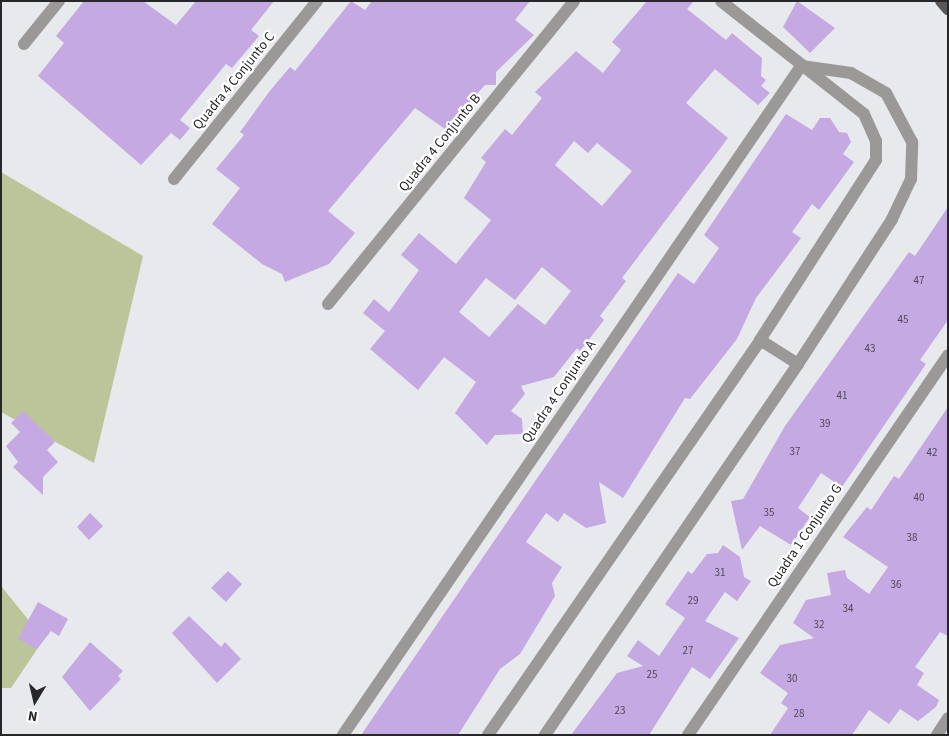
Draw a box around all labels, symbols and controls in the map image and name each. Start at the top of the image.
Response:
street label: Quadra 4 Conjunto C [189,29,279,133]
street label: Quadra 4 Conjunto B [395,91,485,195]
house number: 47 [914,274,924,288]
house number: 45 [898,313,908,327]
street label: Quadra 4 Conjunto A [518,337,600,447]
house number: 43 [865,342,875,356]
house number: 41 [837,389,847,403]
house number: 39 [820,417,830,431]
house number: 37 [790,445,800,459]
house number: 42 [927,446,937,460]
street label: Quadra 1 Conjunto G [764,481,846,591]
house number: 40 [914,491,924,505]
house number: 35 [764,506,774,520]
house number: 38 [907,531,917,545]
house number: 31 [715,566,725,580]
house number: 36 [891,578,901,592]
house number: 29 [688,594,698,608]
house number: 34 [843,602,853,616]
house number: 32 [814,618,824,632]
house number: 27 [683,644,693,658]
house number: 25 [647,668,657,682]
house number: 30 [787,672,797,686]
north arrow [10,676,60,726]
house number: 23 [615,704,625,718]
text: N [26,705,39,726]
house number: 28 [794,707,804,721]

